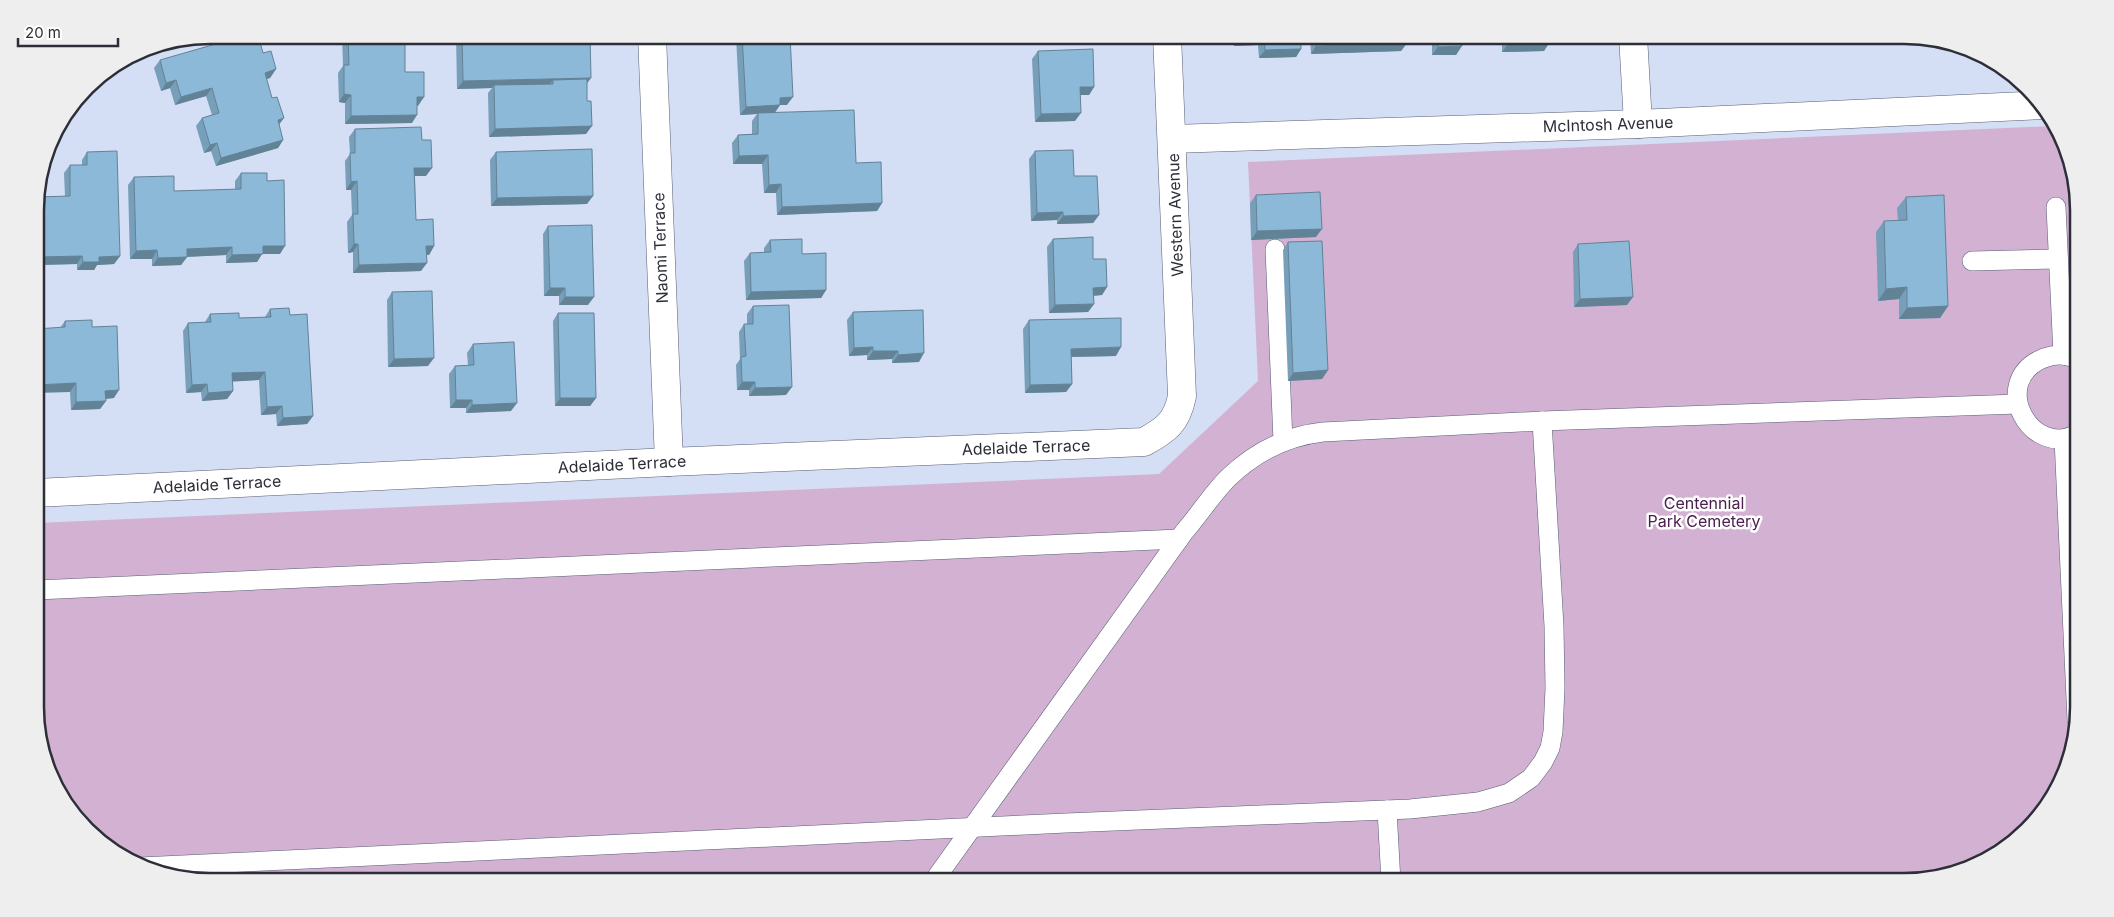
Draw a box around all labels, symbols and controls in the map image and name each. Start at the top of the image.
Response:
scale bar [18,15,118,47]
text: 20 m [25,23,61,42]
street label: McIntosh Avenue [1542,112,1674,136]
street label: Western Avenue [1163,153,1187,277]
street label: Naomi Terrace [648,192,672,304]
street label: Adelaide Terrace [961,435,1091,459]
street label: Adelaide Terrace [557,451,687,477]
street label: Adelaide Terrace [152,471,282,497]
park label: Centennial Park Cemetery [1648,493,1760,531]

